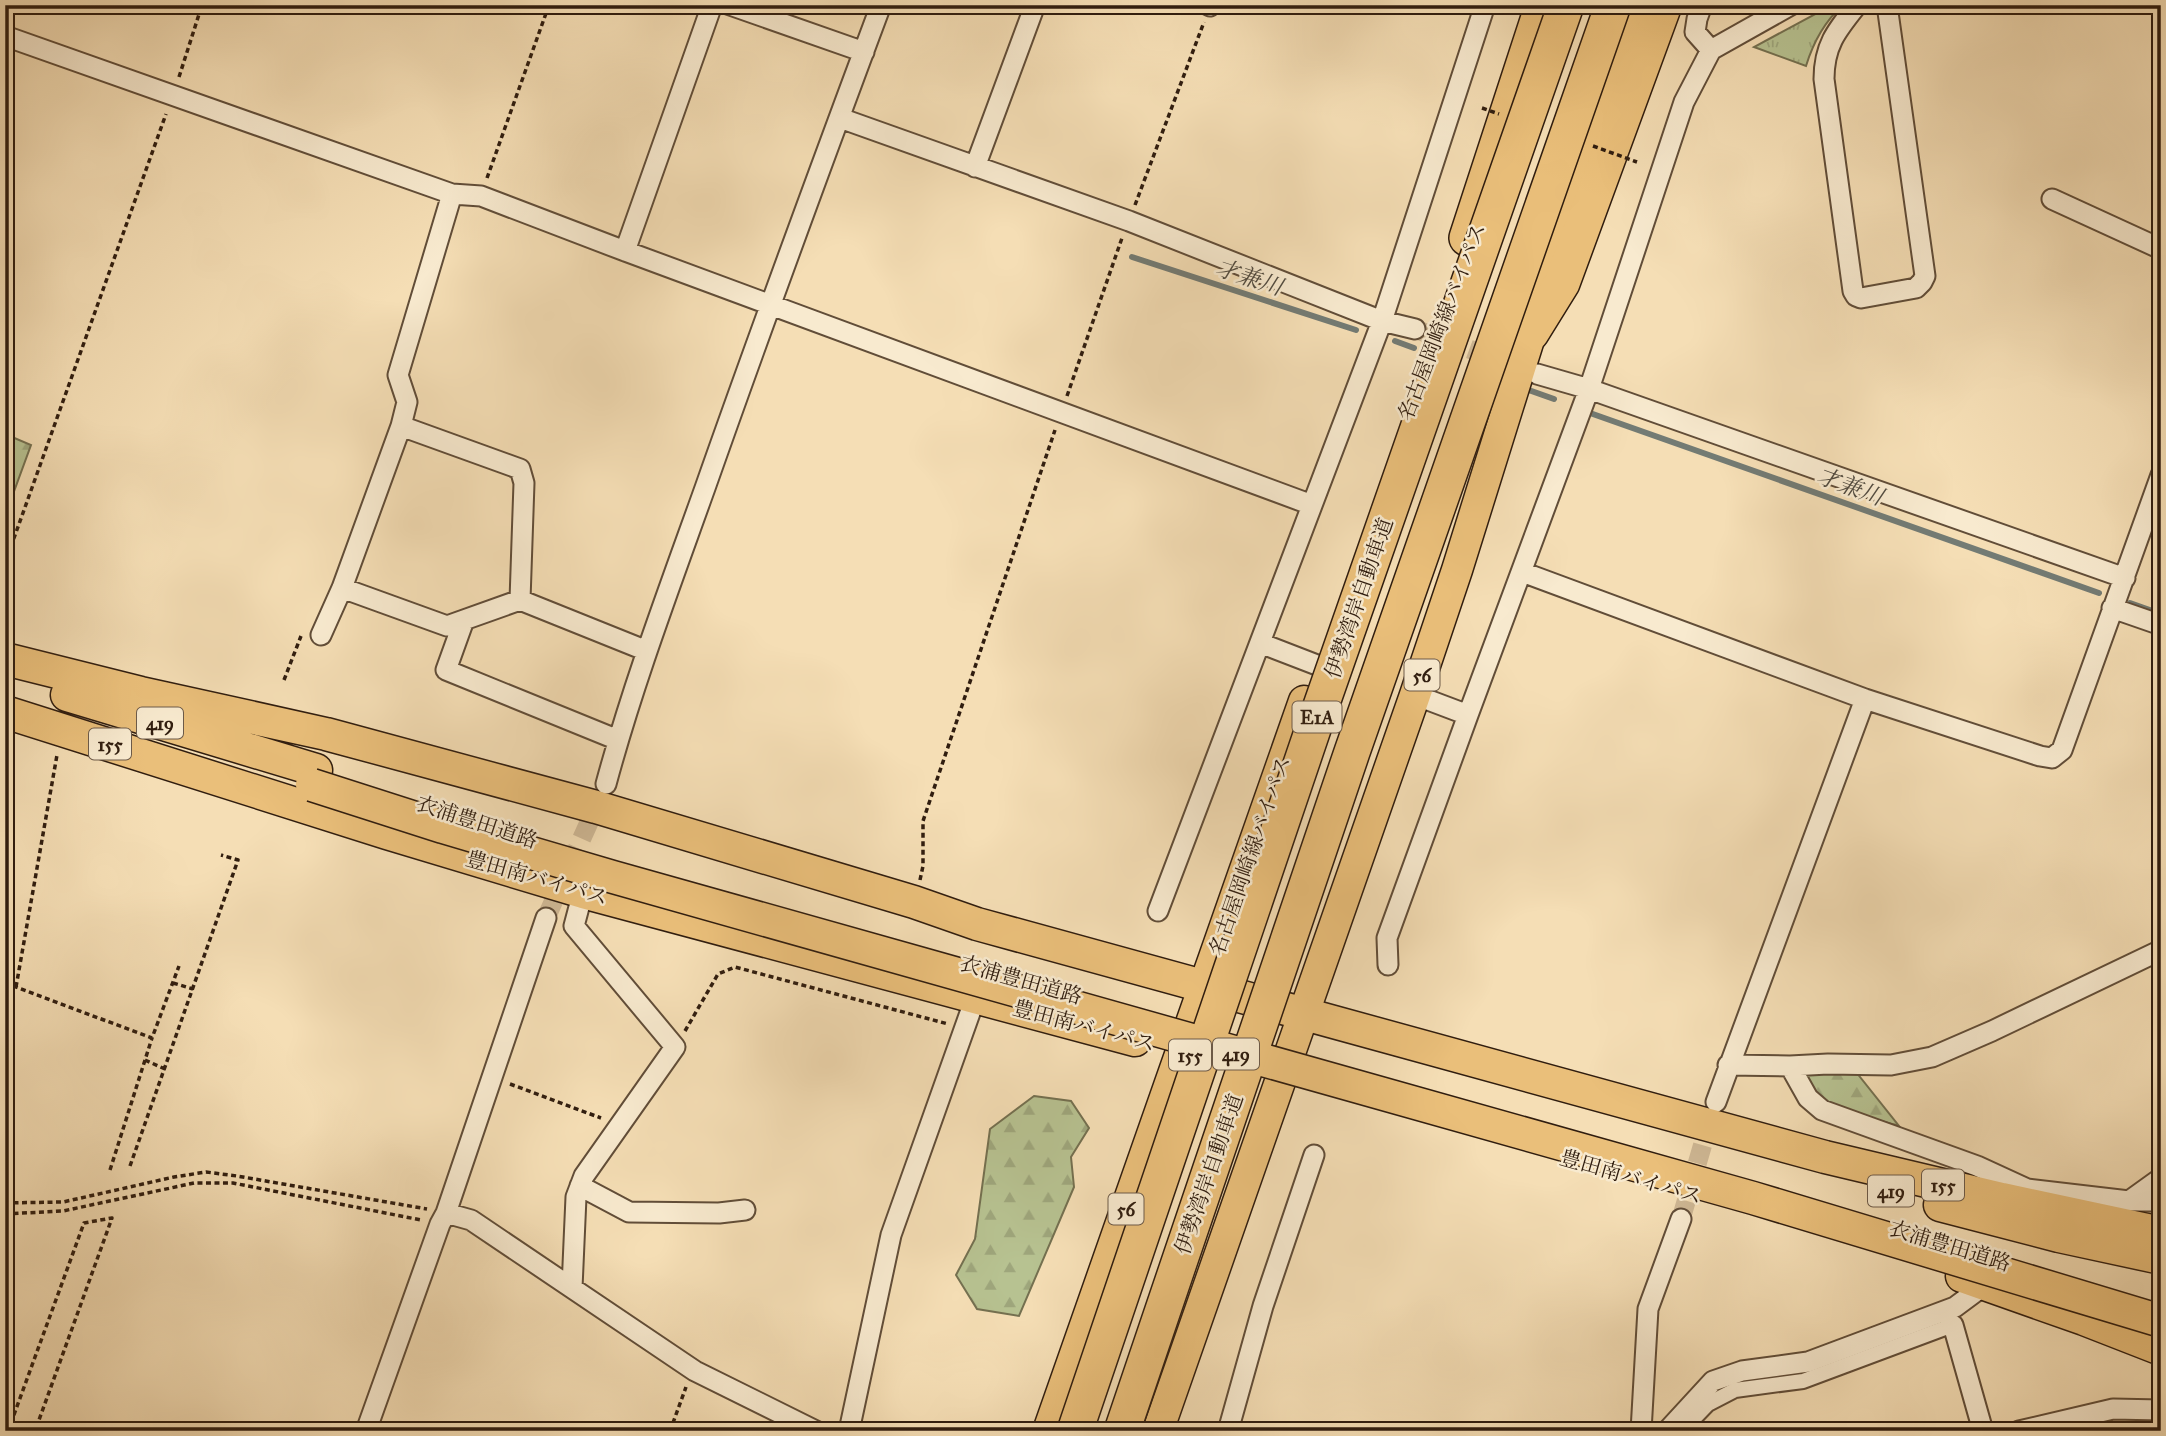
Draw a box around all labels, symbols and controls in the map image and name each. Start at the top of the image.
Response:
street label: 名古屋岡崎線バイパス [1392,220,1492,424]
water label: 才兼川 [1212,253,1289,302]
water label: 才兼川 [1813,461,1890,512]
street label: 伊勢湾岸自動車道 [1319,514,1399,682]
road number: 56 [1404,660,1440,690]
road number: E1A [1292,702,1342,732]
road number: 419 [137,708,183,738]
road number: 155 [89,729,131,760]
street label: 名古屋岡崎線バイパス [1204,753,1296,959]
street label: 衣浦豊田道路 [413,790,541,854]
street label: 豊田南バイパス [463,845,611,911]
street label: 衣浦豊田道路 [957,950,1085,1010]
street label: 豊田南バイパス [1010,994,1158,1058]
road number: 419 [1213,1038,1259,1070]
road number: 155 [1169,1040,1211,1070]
street label: 伊勢湾岸自動車道 [1169,1090,1249,1258]
street label: 豊田南バイパス [1557,1144,1705,1210]
road number: 155 [1922,1170,1964,1200]
road number: 419 [1868,1176,1914,1206]
road number: 56 [1108,1194,1144,1224]
street label: 衣浦豊田道路 [1886,1215,2014,1277]

